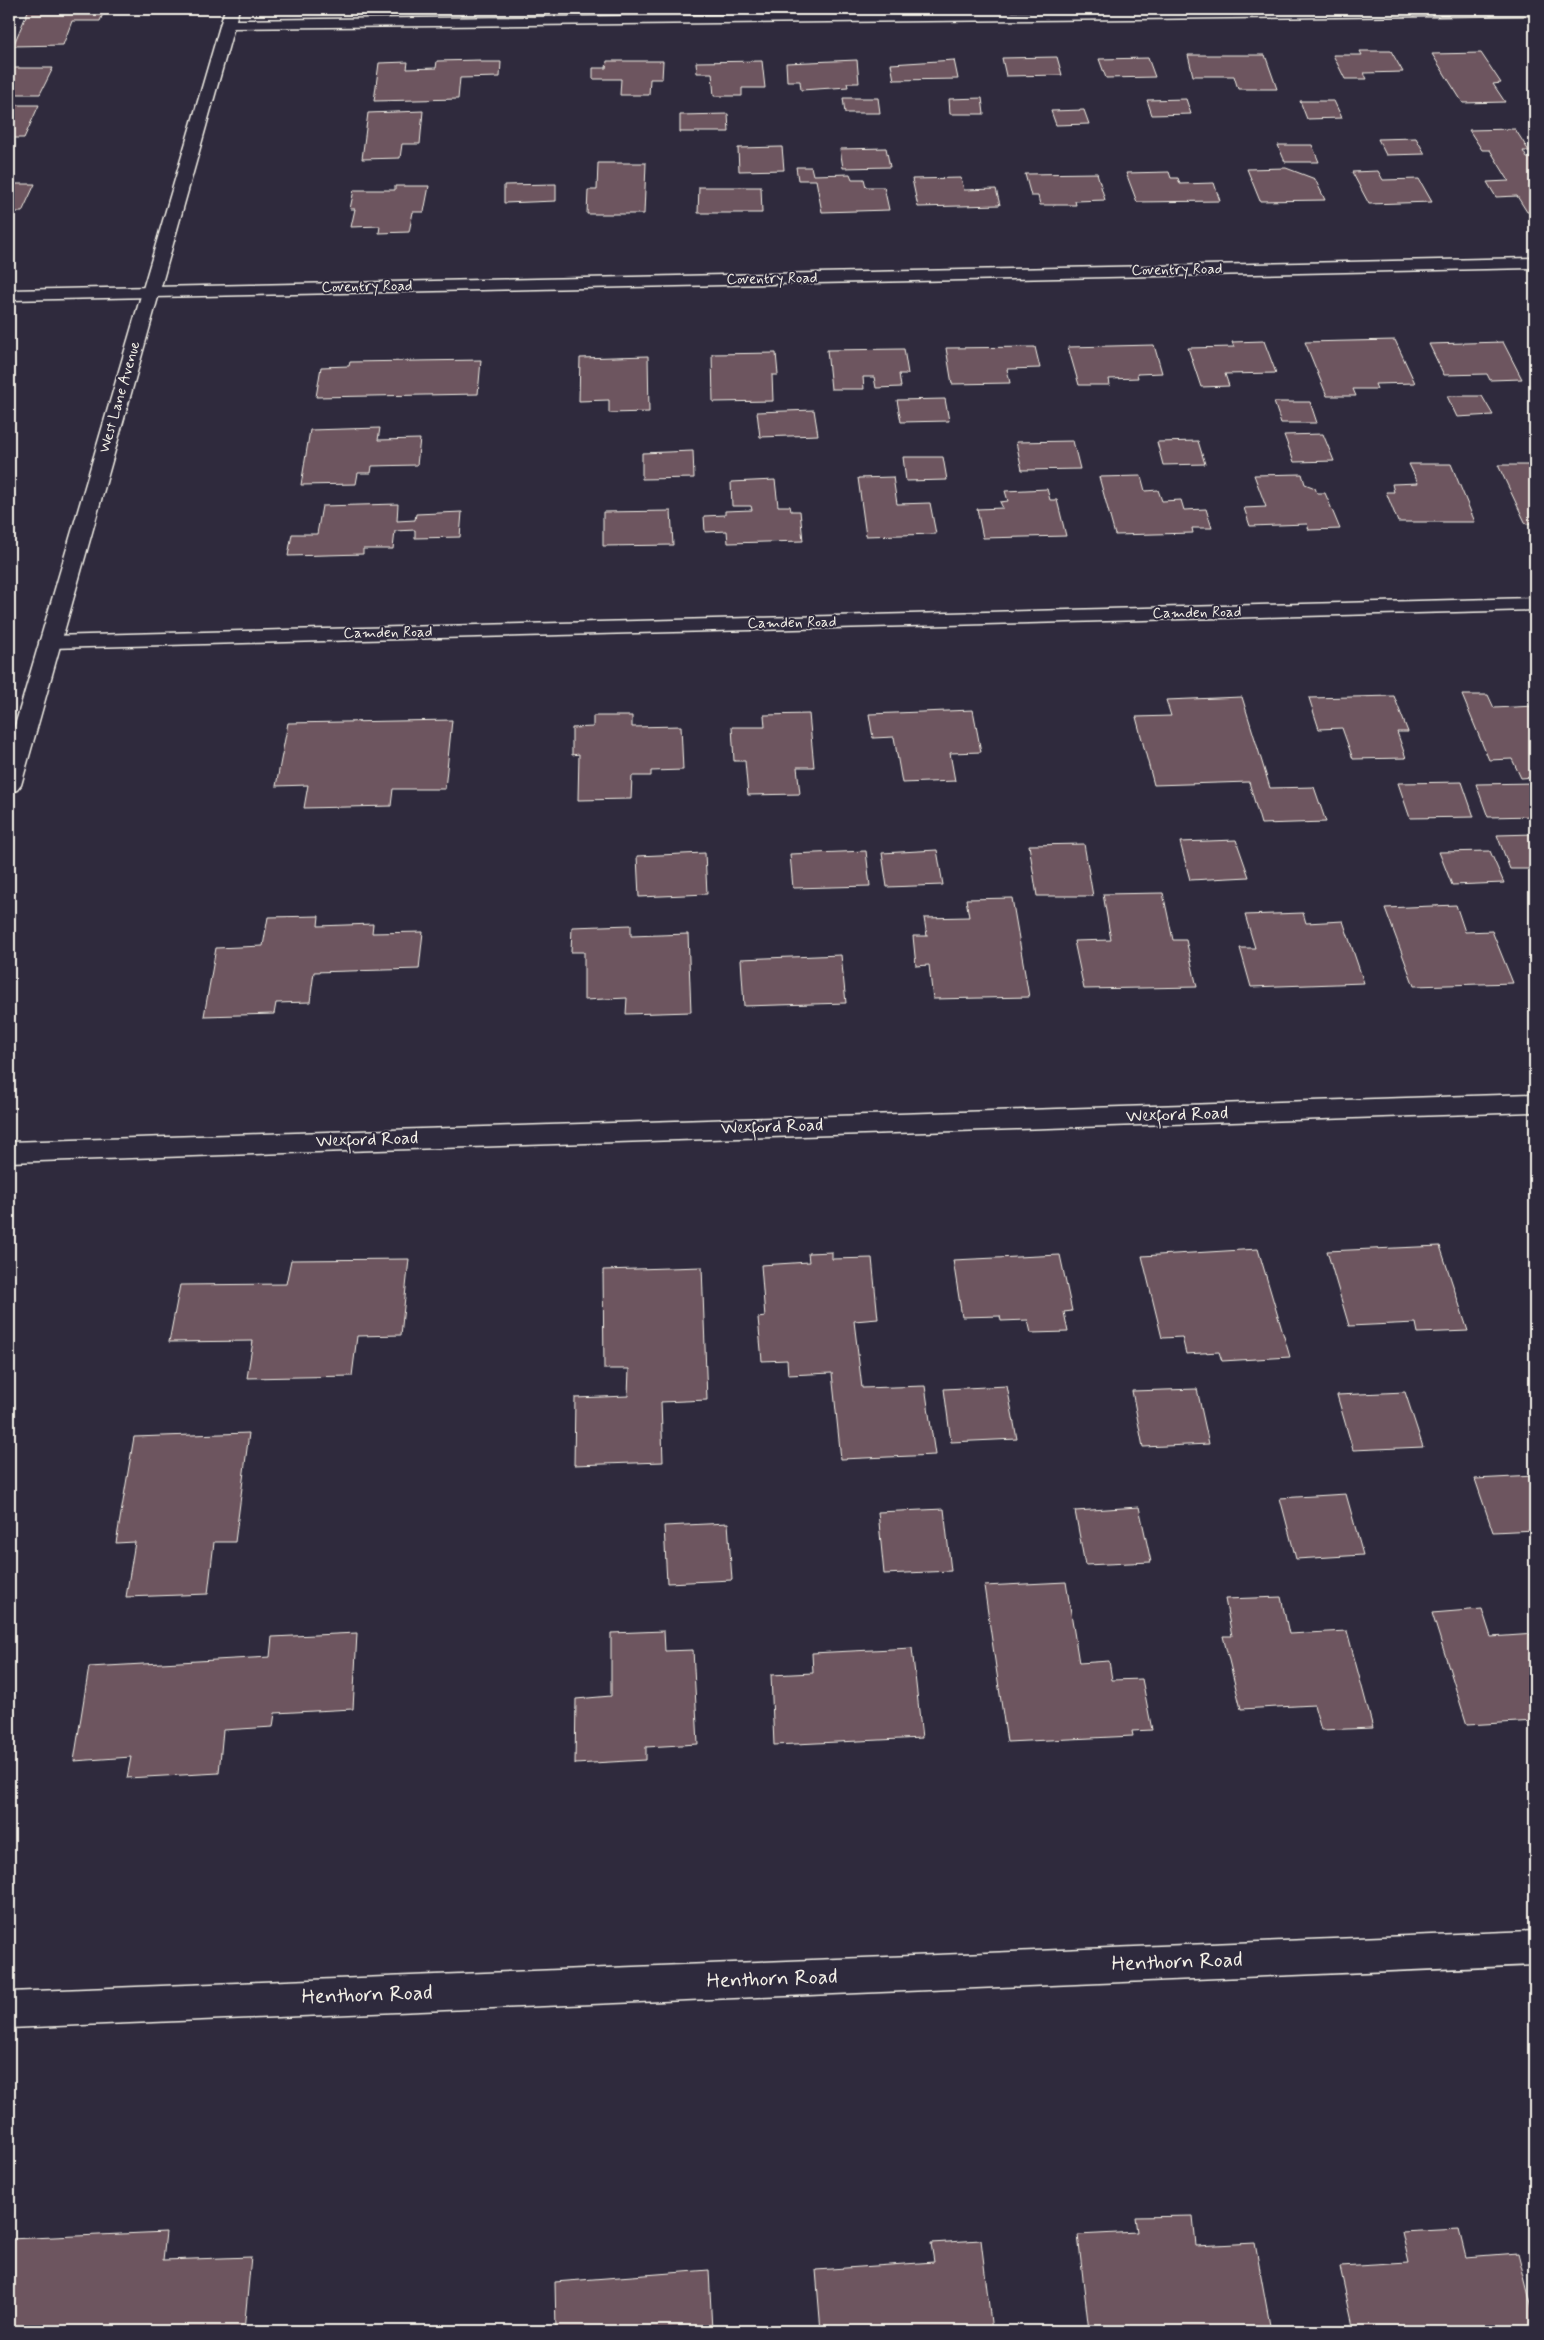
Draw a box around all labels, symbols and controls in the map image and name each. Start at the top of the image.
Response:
street label: Coventry Road [1131,259,1223,281]
street label: Coventry Road [726,268,818,290]
street label: Coventry Road [321,276,413,298]
street label: West Lane Avenue [94,339,146,455]
street label: Camden Road [1152,602,1242,624]
street label: Camden Road [747,612,837,634]
street label: Camden Road [343,622,433,644]
street label: Wexford Road [1125,1101,1229,1131]
street label: Wexford Road [720,1113,824,1143]
street label: Wexford Road [315,1126,419,1156]
street label: Henthorn Road [1111,1946,1243,1978]
street label: Henthorn Road [706,1963,838,1995]
street label: Henthorn Road [301,1979,433,2011]

